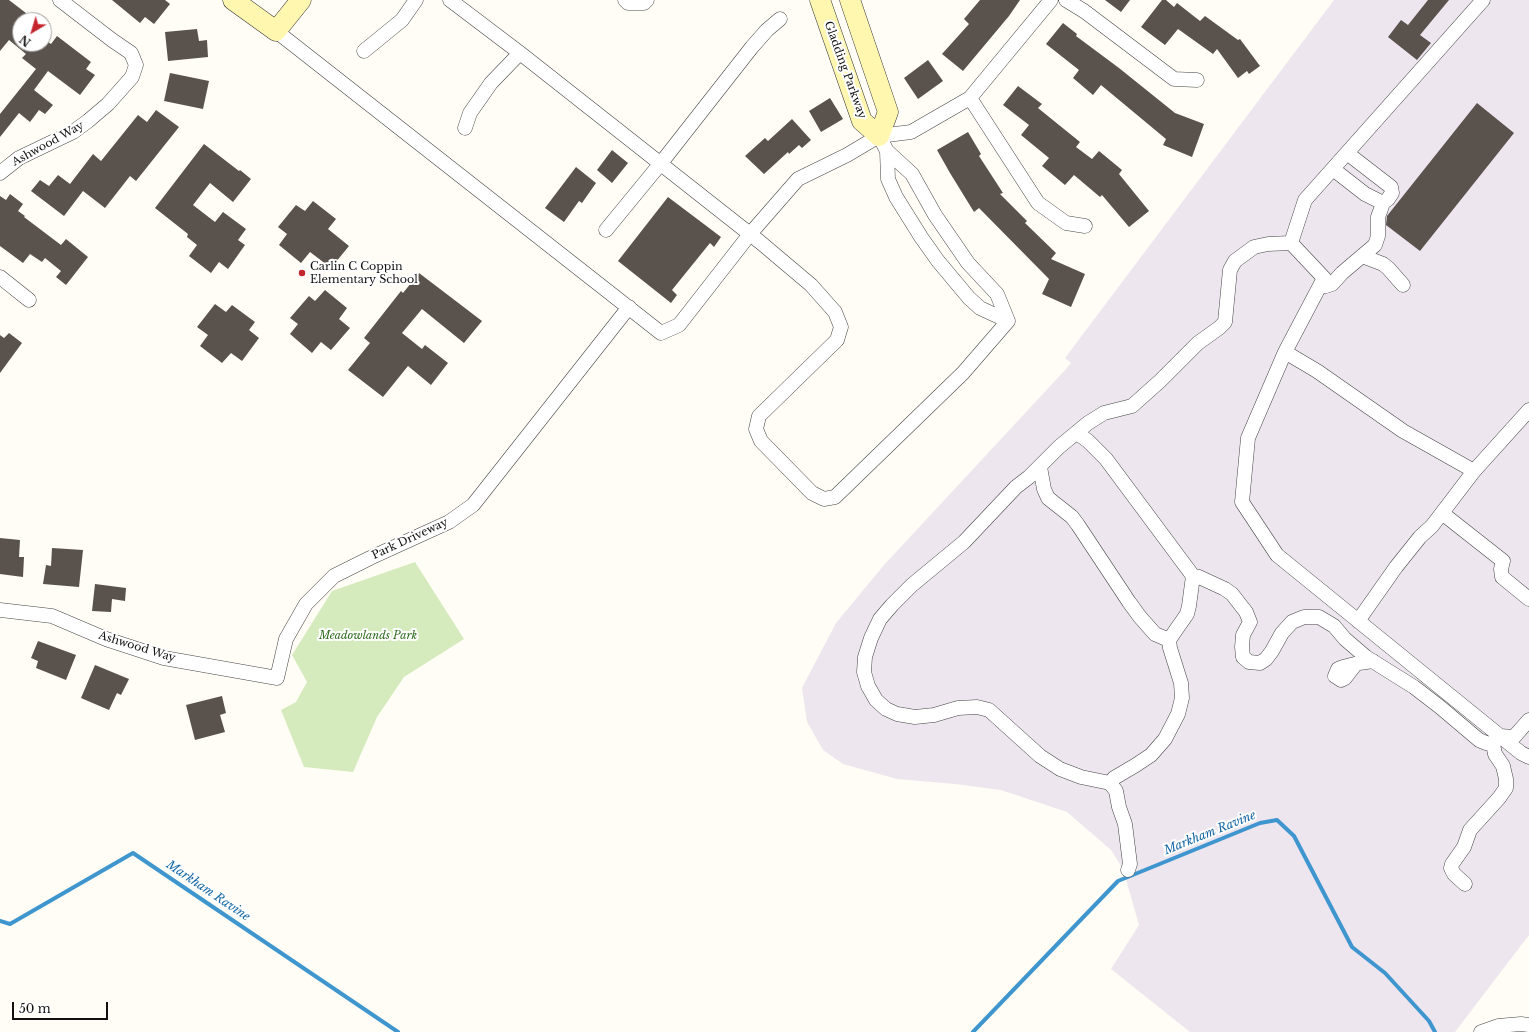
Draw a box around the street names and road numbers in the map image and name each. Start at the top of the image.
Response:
street label: Gladding Parkway [821,19,869,121]
street label: Ashwood Way [10,119,86,169]
street label: Park Driveway [370,516,450,562]
street label: Ashwood Way [97,629,177,665]

